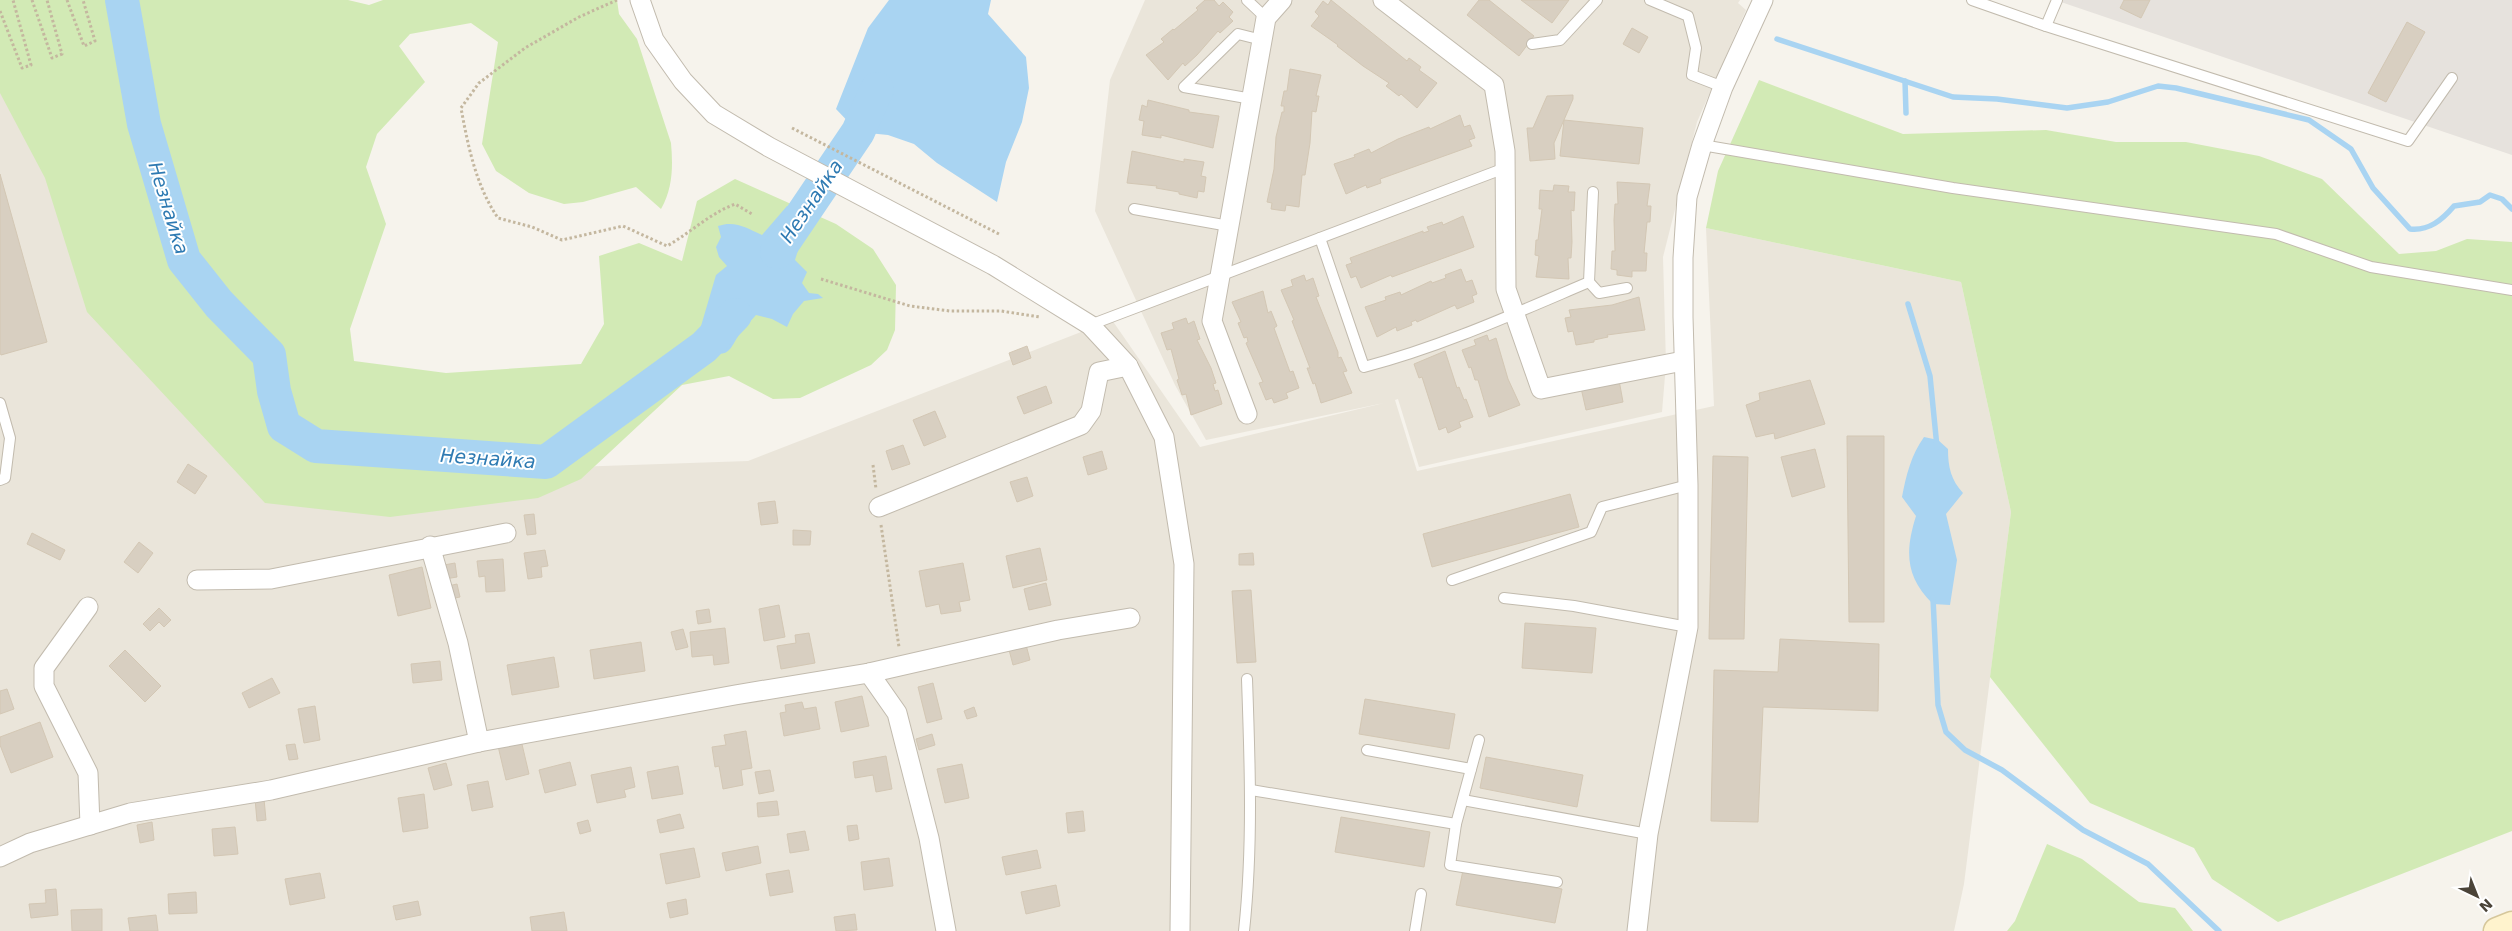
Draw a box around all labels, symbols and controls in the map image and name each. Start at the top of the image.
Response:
water label: Незнайка [775,155,847,247]
water label: Незнайка [145,159,193,257]
water label: Незнайка [440,444,536,472]
north arrow [2452,871,2502,921]
text: N [2476,896,2496,915]

